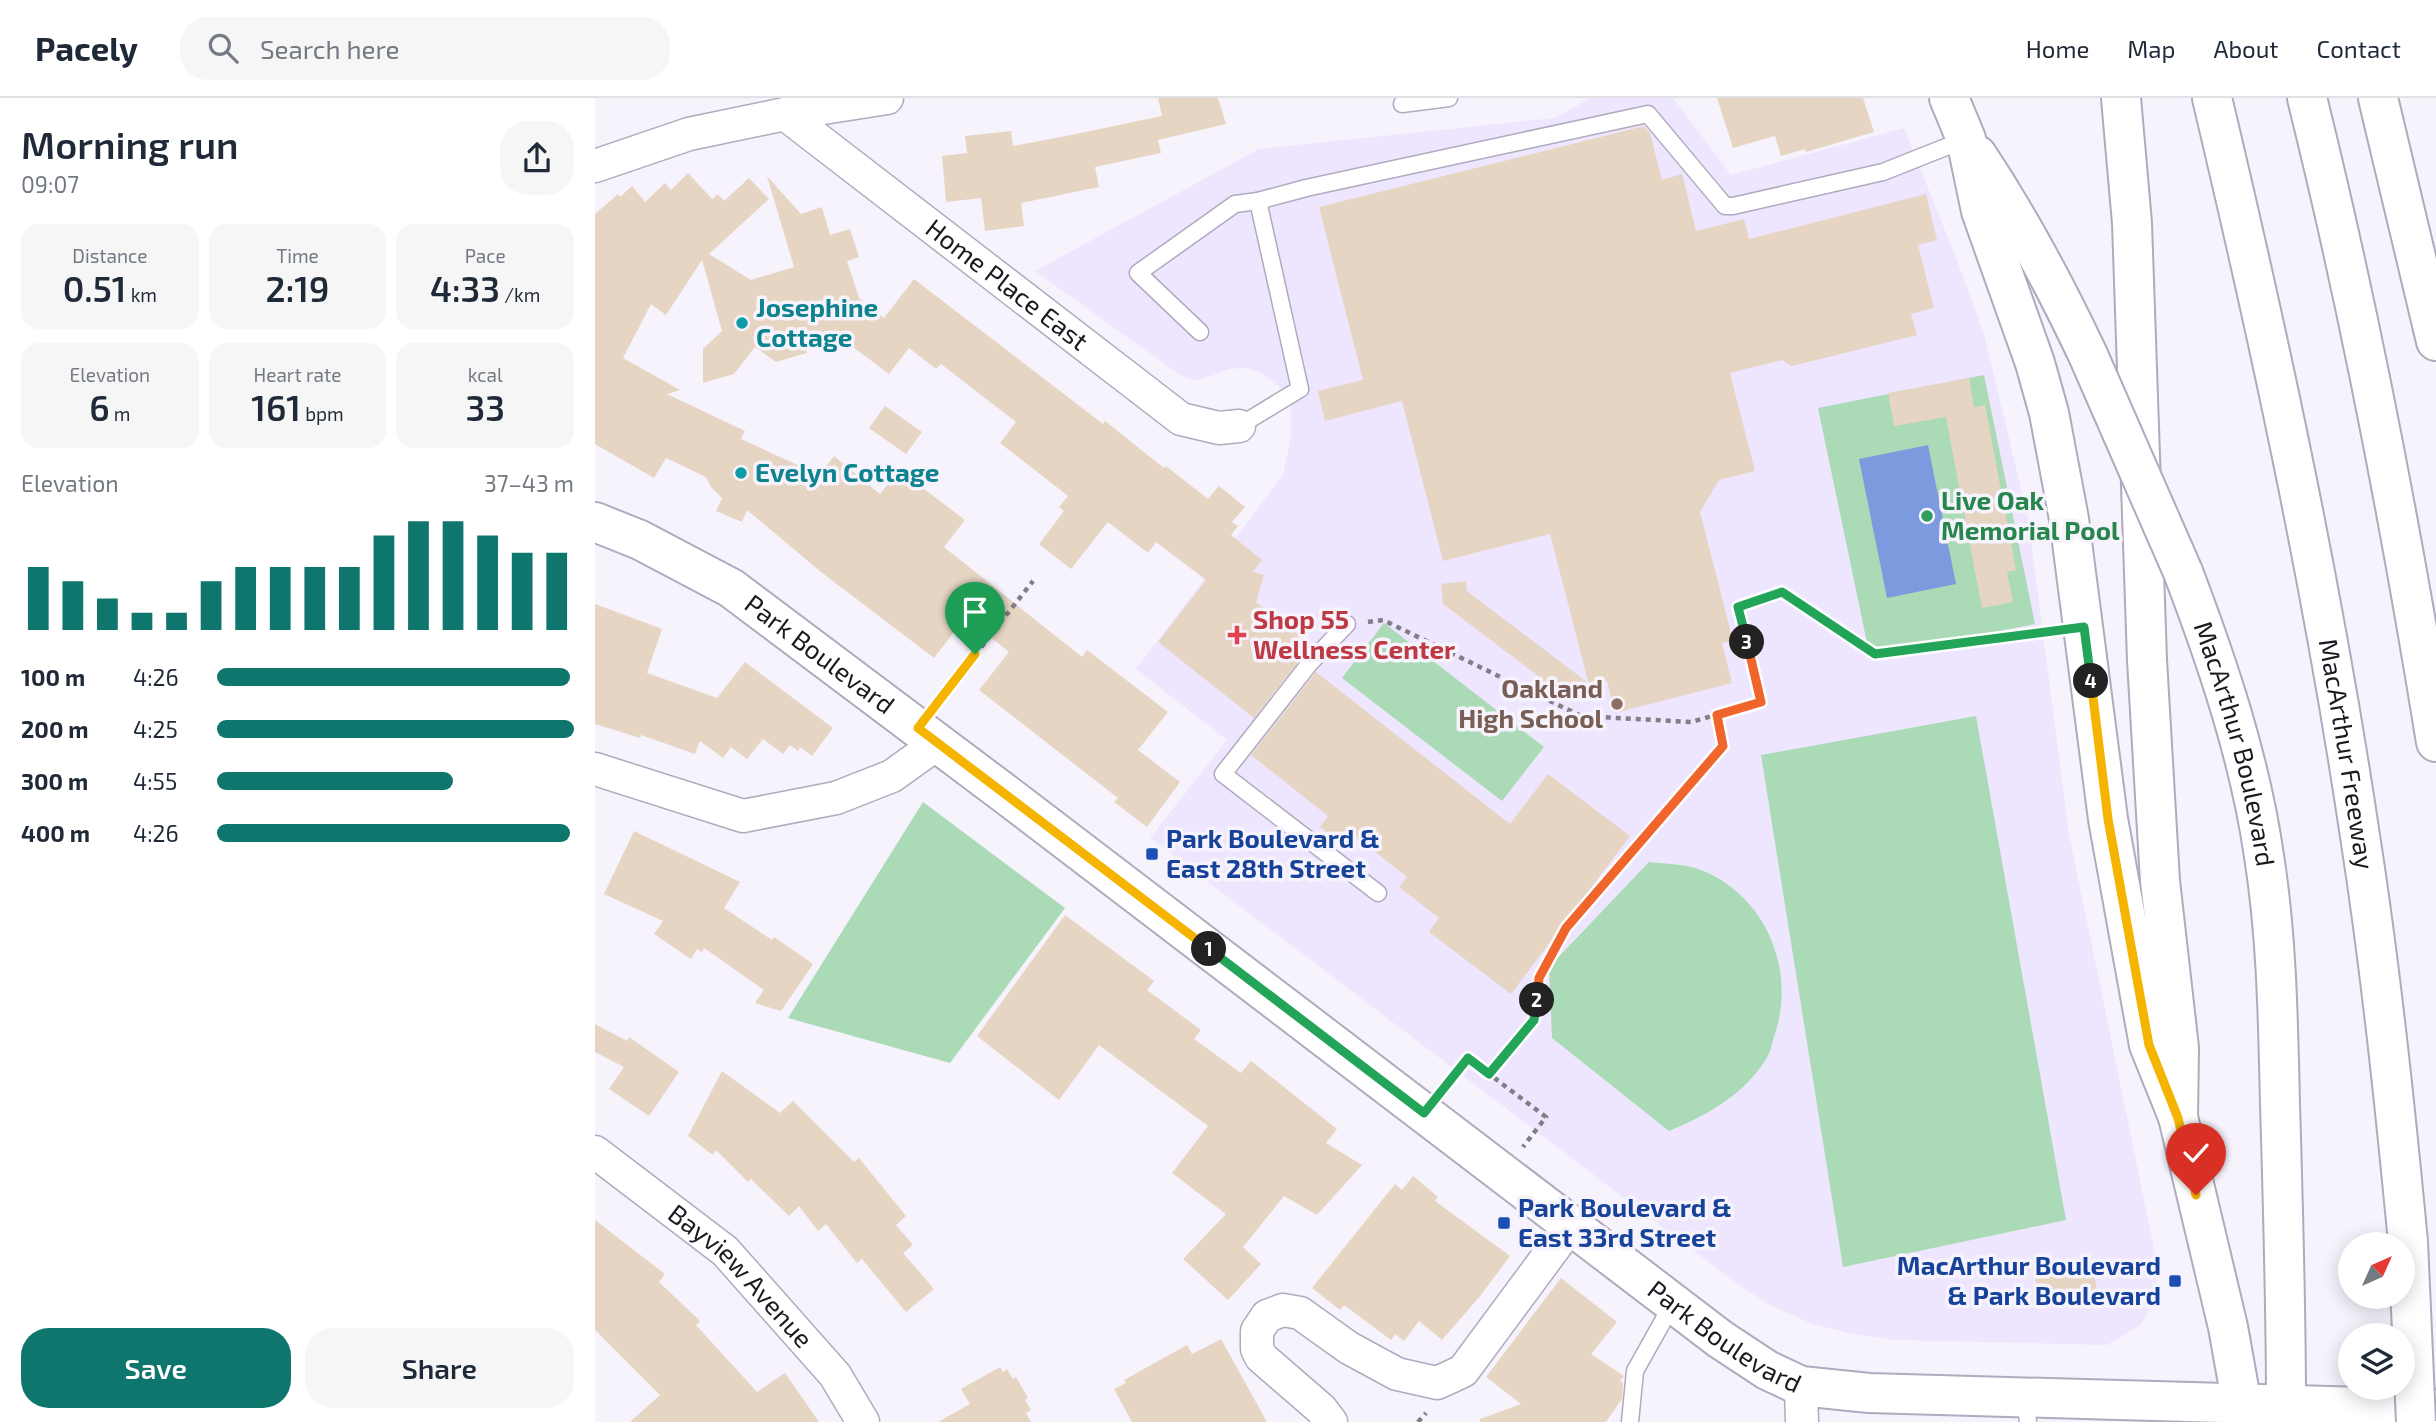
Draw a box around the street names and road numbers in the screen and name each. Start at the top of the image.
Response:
street label: Home Place East [921,211,1095,356]
street label: Park Boulevard [739,587,901,719]
street label: MacArthur Boulevard [2189,617,2282,868]
street label: MacArthur Freeway [2314,636,2382,872]
street label: Bayview Avenue [663,1197,820,1353]
street label: Park Boulevard [1643,1273,1807,1398]

